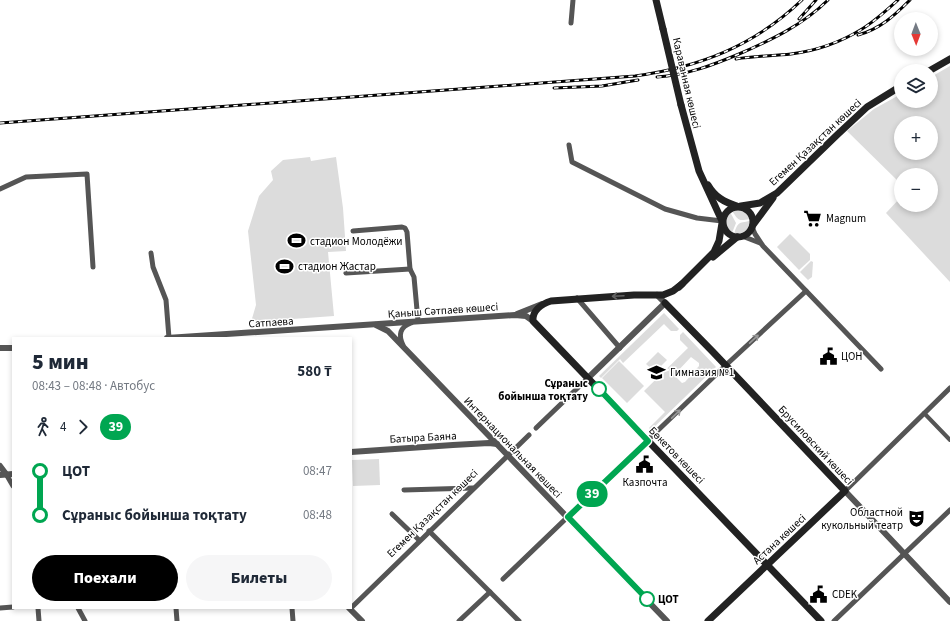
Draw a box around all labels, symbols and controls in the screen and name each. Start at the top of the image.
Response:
north arrow [894,12,938,56]
map controls [894,12,938,212]
street label: Караванная көшесі [669,36,704,130]
button: layers [894,64,938,108]
street label: Егемен Қазақстан көшесі [766,96,865,189]
button: + [894,116,938,160]
button: − [894,168,938,212]
supermarket icon: Magnum [803,208,823,228]
place label: Magnum [826,211,866,226]
sports icon: стадион Молодёжи [287,231,307,251]
place label: стадион Молодёжи [310,234,403,249]
sports icon: стадион Жастар [275,256,295,276]
place label: стадион Жастар [298,259,376,274]
one-way arrow [612,293,625,300]
street label: Қаныш Сәтпаев көшесі [387,299,499,322]
street label: Сатпаева [248,313,294,332]
one-way arrow [749,334,759,343]
text: 5 мин [32,346,89,378]
public building icon: ЦОН [818,346,838,366]
place label: ЦОН [841,349,862,364]
text: 580 ₸ [297,361,332,382]
school or university icon: Гимназия №1 [647,362,667,382]
place label: Гимназия №1 [670,365,734,380]
place label: Сұраныс бойынша тоқтату [498,376,588,404]
text: 08:43 – 08:48 · Автобус [32,377,155,395]
marker: Сұраныс бойынша тоқтату [591,381,607,397]
street label: Интернациональная көшесі [460,394,565,501]
street label: Брусиловский көшесі [775,402,857,488]
one-way arrow [671,409,681,419]
icon: walk [32,416,54,438]
icon: forward [72,416,94,438]
text: 39 [108,417,123,437]
text: 4 [60,418,66,436]
street label: Бөкетов көшесі [645,423,708,487]
street label: Батыра Баяна [389,428,457,447]
public building icon: Казпочта [635,454,655,474]
text: ЦОТ [62,461,90,482]
text: 08:47 [303,462,332,480]
street label: Егемен Қазақстан көшесі [384,466,481,561]
place label: Казпочта [623,475,667,490]
line badge: 39 [574,481,610,507]
text: 39 [585,484,599,504]
text: Сұраныс бойынша тоқтату [62,505,247,526]
place label: Областной кукольный театр [821,505,903,533]
text: 08:48 [303,506,332,524]
theatre icon: Областной кукольный театр [906,508,926,528]
street label: Астана көшесі [749,511,809,568]
button: Поехали [32,555,178,601]
button: Билеты [186,555,332,601]
public building icon: CDEK [809,584,829,604]
place label: CDEK [832,587,858,602]
marker: ЦОТ [639,591,655,607]
place label: ЦОТ [658,592,679,607]

